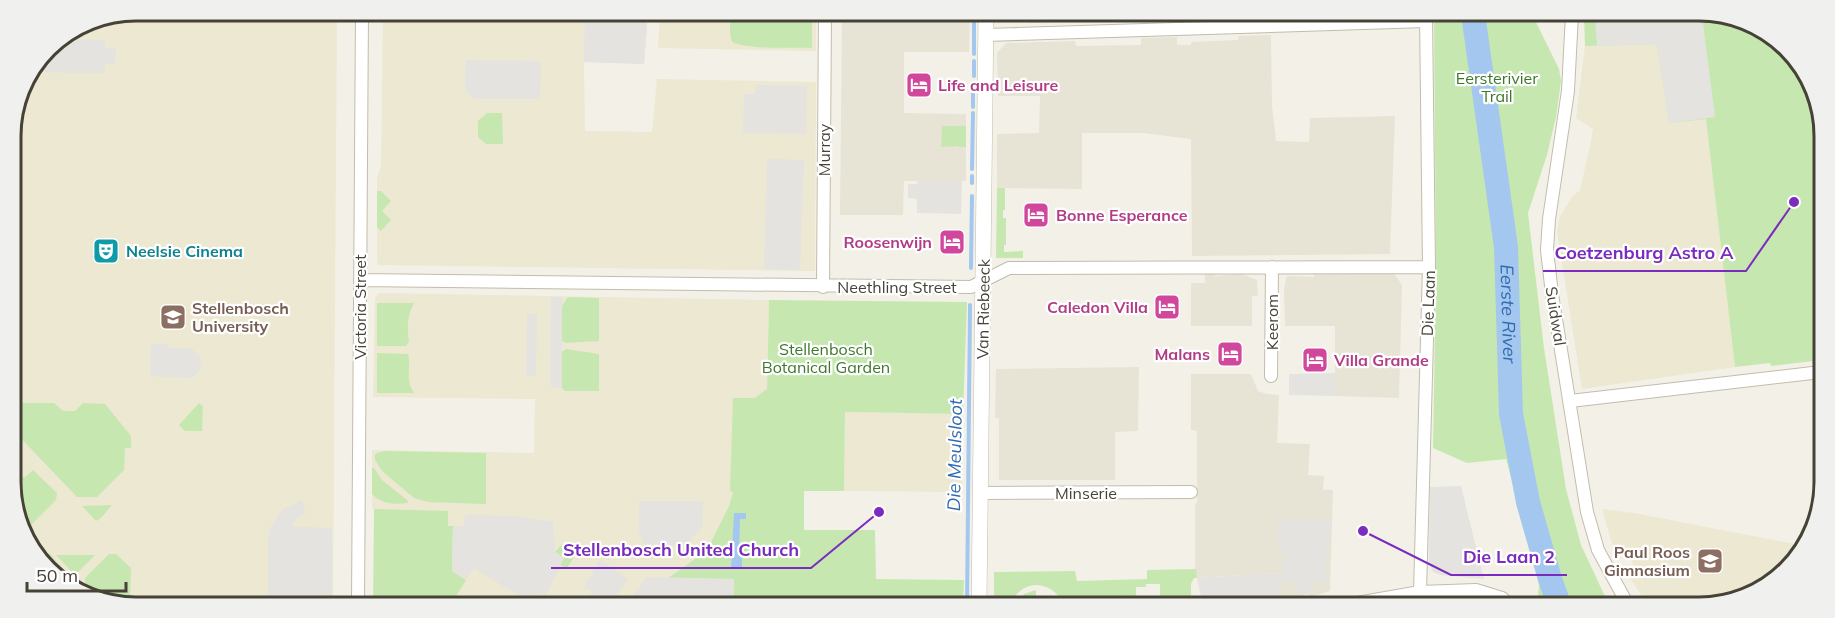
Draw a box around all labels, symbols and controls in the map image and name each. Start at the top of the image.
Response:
park label: Eersterivier Trail [1456,68,1538,106]
hotel icon: Life and Leisure [904,70,934,100]
place label: Life and Leisure [938,75,1058,95]
street label: Murray [814,123,834,176]
hotel icon: Bonne Esperance [1021,200,1051,230]
place label: Bonne Esperance [1056,205,1188,225]
hotel icon: Roosenwijn [937,227,967,257]
place label: Roosenwijn [844,232,932,252]
callout: Coetzenburg Astro A [1543,235,1746,271]
theatre icon: Neelsie Cinema [91,236,121,266]
place label: Neelsie Cinema [126,241,243,261]
text: Coetzenburg Astro A [1554,241,1734,264]
street label: Victoria Street [350,254,370,360]
street label: Van Riebeeck [972,258,994,359]
water label: Eerste River [1496,264,1522,365]
street label: Die Laan [1417,270,1439,336]
street label: Neethling Street [837,277,957,297]
street label: Suidwal [1541,285,1571,347]
hotel icon: Caledon Villa [1152,292,1182,322]
street label: Keerom [1262,294,1282,350]
place label: Caledon Villa [1047,297,1148,317]
place label: Stellenbosch University [192,298,289,336]
school or university icon: Stellenbosch University [158,302,188,332]
park label: Stellenbosch Botanical Garden [762,339,890,377]
hotel icon: Malans [1215,339,1245,369]
place label: Malans [1154,344,1210,364]
hotel icon: Villa Grande [1300,345,1330,375]
place label: Villa Grande [1333,350,1429,370]
water label: Die Meulsloot [942,398,967,511]
street label: Minserie [1055,483,1117,503]
callout: Stellenbosch United Church [551,532,811,568]
text: Stellenbosch United Church [563,538,799,561]
callout: Die Laan 2 [1451,539,1567,575]
place label: Paul Roos Gimnasium [1604,542,1690,580]
text: Die Laan 2 [1463,545,1555,568]
school or university icon: Paul Roos Gimnasium [1695,546,1725,576]
scale bar [27,555,126,593]
text: 50 m [36,564,78,587]

